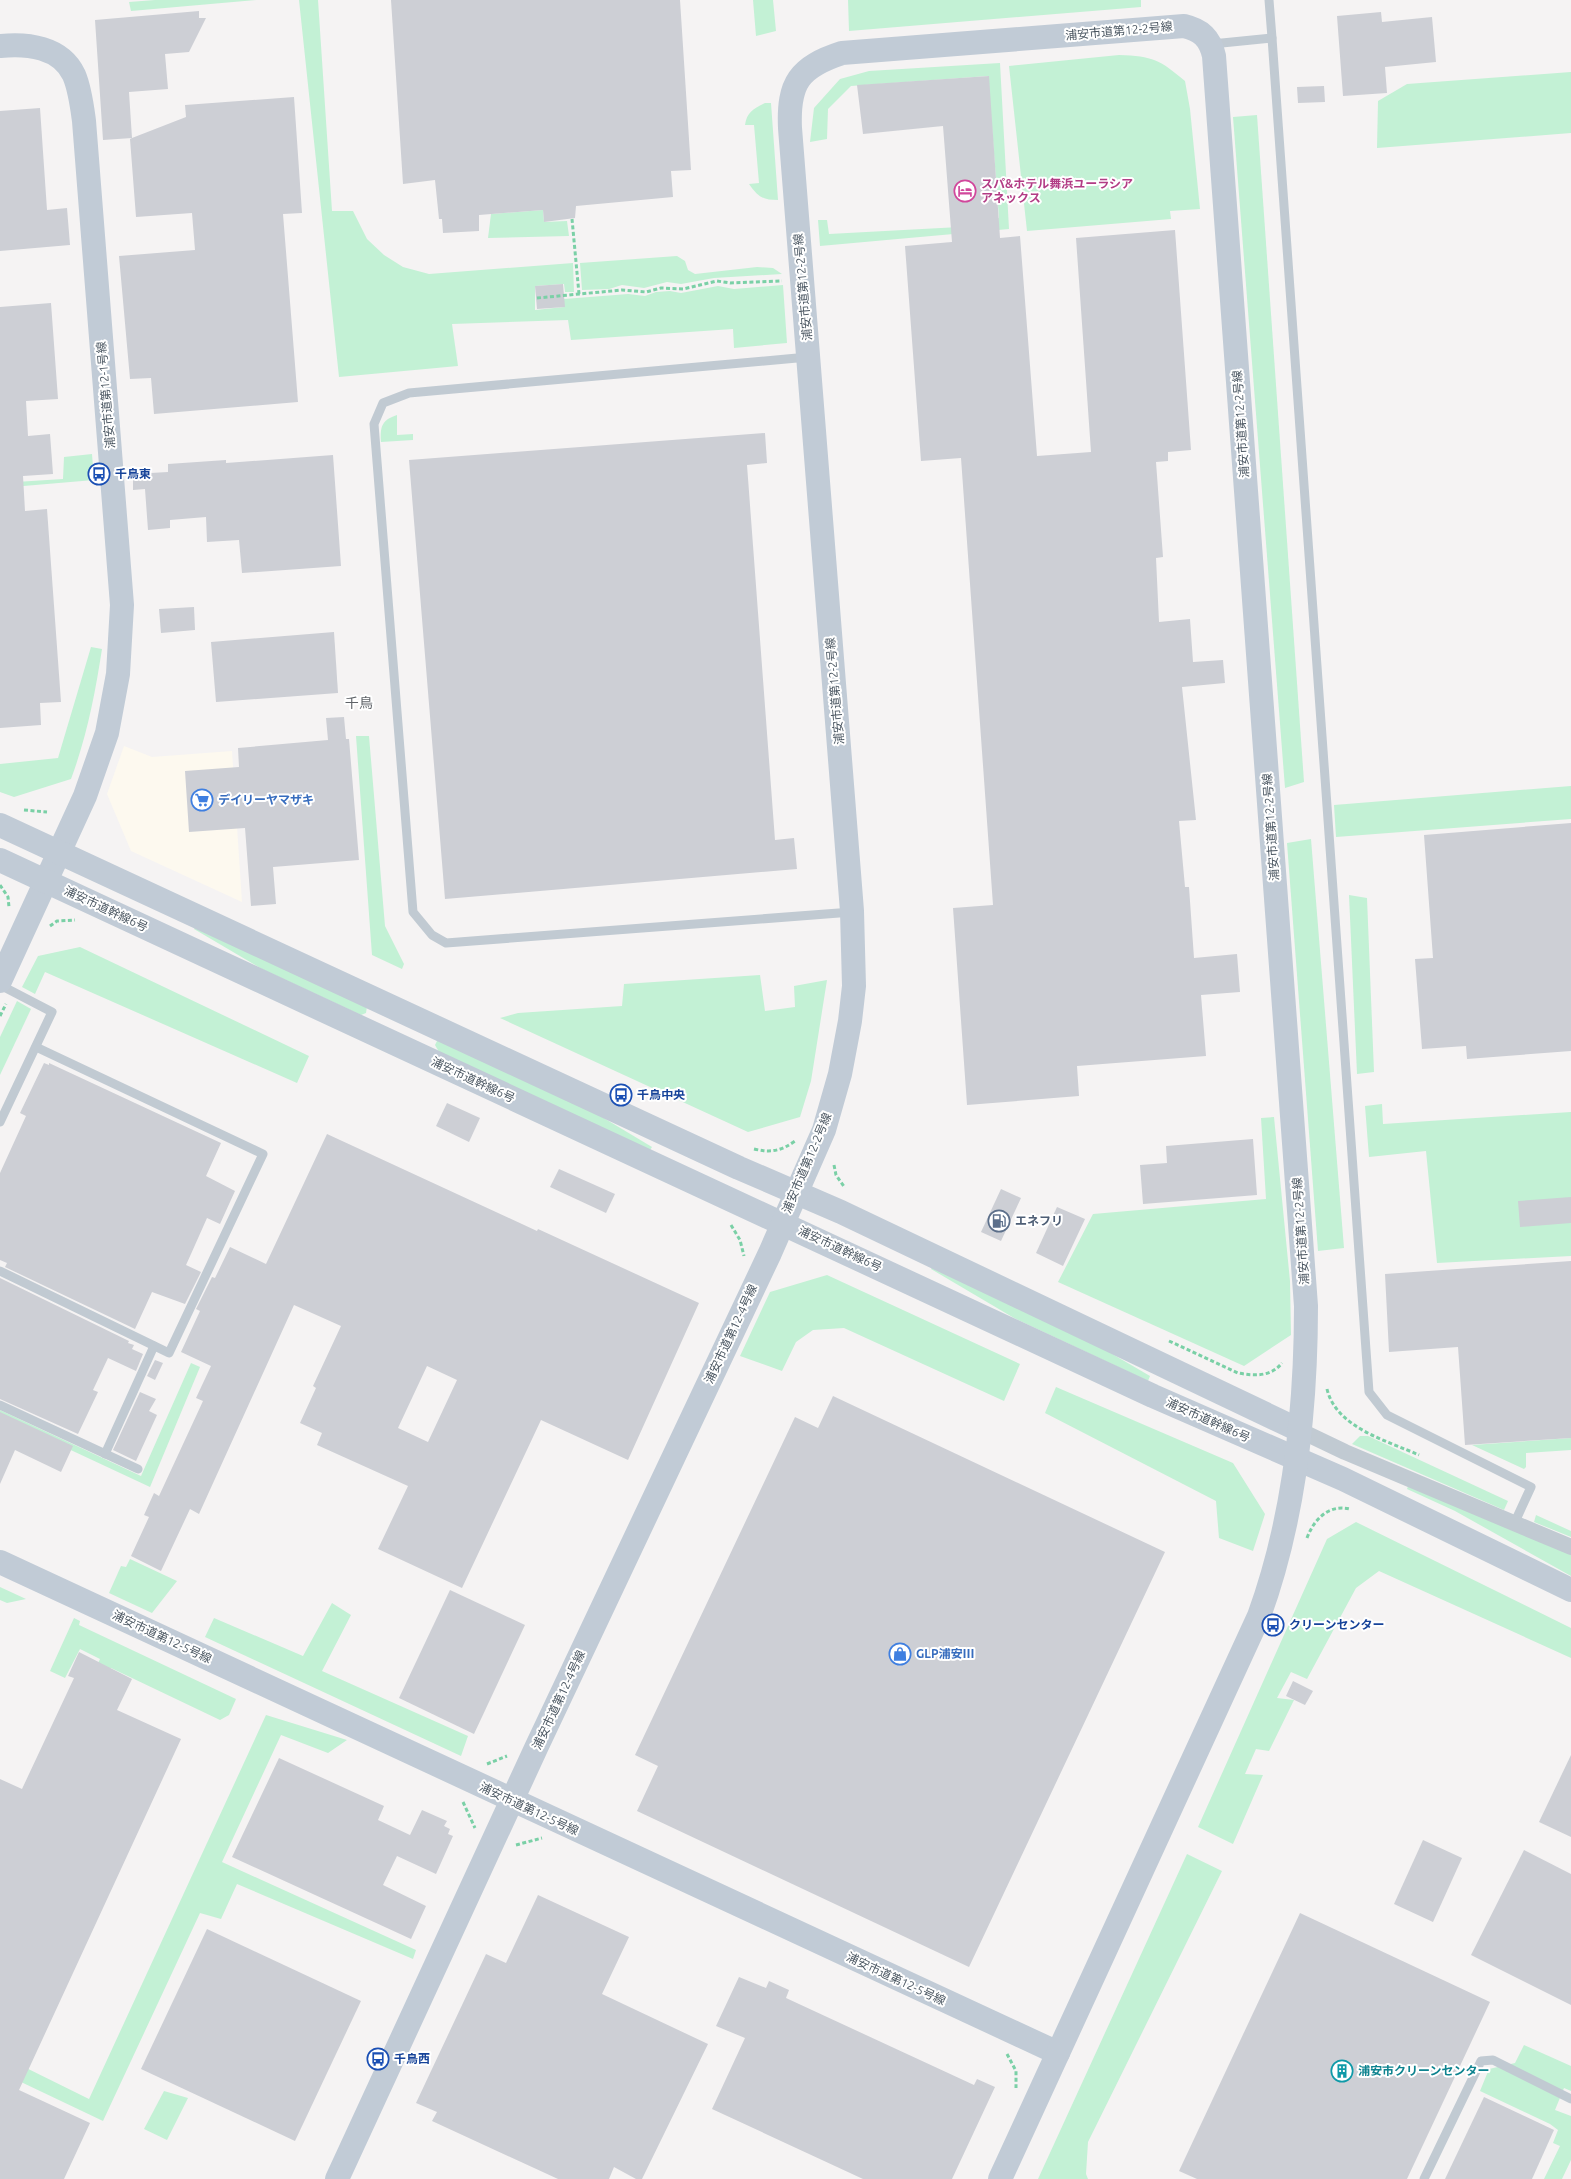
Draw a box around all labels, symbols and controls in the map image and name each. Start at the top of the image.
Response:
street label: 浦安市道第12-2号線 [1065,19,1173,42]
place label: スパ&ホテル舞浜ユーラシア アネックス [981,177,1133,204]
hotel icon: スパ&ホテル舞浜ユーラシア アネックス [953,179,977,203]
street label: 浦安市道第12-2号線 [791,233,814,341]
street label: 浦安市道第12-1号線 [94,341,117,449]
street label: 浦安市道第12-2号線 [1230,370,1251,478]
bus stop icon: 千鳥東 [87,462,111,486]
place label: 千鳥東 [115,467,151,480]
street label: 浦安市道第12-2号線 [823,637,846,745]
district label: 千鳥 [345,695,373,711]
street label: 浦安市道第12-2号線 [1260,773,1281,881]
supermarket icon: デイリーヤマザキ [190,788,214,812]
place label: デイリーヤマザキ [218,793,314,806]
street label: 浦安市道幹線6号 [62,883,150,934]
street label: 浦安市道幹線6号 [429,1054,517,1105]
bus stop icon: 千鳥中央 [609,1083,633,1107]
place label: 千鳥中央 [637,1088,685,1101]
street label: 浦安市道第12-2号線 [779,1111,834,1215]
street label: 浦安市道第12-2号線 [1290,1177,1311,1285]
fuel station icon: エネフリ [987,1209,1011,1233]
place label: エネフリ [1015,1214,1063,1227]
street label: 浦安市道幹線6号 [796,1223,884,1274]
street label: 浦安市道第12-4号線 [702,1282,759,1385]
street label: 浦安市道幹線6号 [1164,1395,1252,1444]
street label: 浦安市道第12-5号線 [111,1608,214,1665]
bus stop icon: クリーンセンター [1261,1613,1285,1637]
place label: クリーンセンター [1289,1618,1384,1631]
shop icon: GLP浦安Ⅲ [888,1642,912,1666]
place label: GLP浦安Ⅲ [916,1647,975,1660]
street label: 浦安市道第12-4号線 [530,1648,587,1751]
street label: 浦安市道第12-5号線 [478,1780,581,1837]
street label: 浦安市道第12-5号線 [845,1950,948,2007]
bus stop icon: 千鳥西 [366,2047,390,2071]
place label: 千鳥西 [394,2052,430,2065]
building icon: 浦安市クリーンセンター [1330,2059,1354,2083]
place label: 浦安市クリーンセンター [1358,2064,1489,2077]

